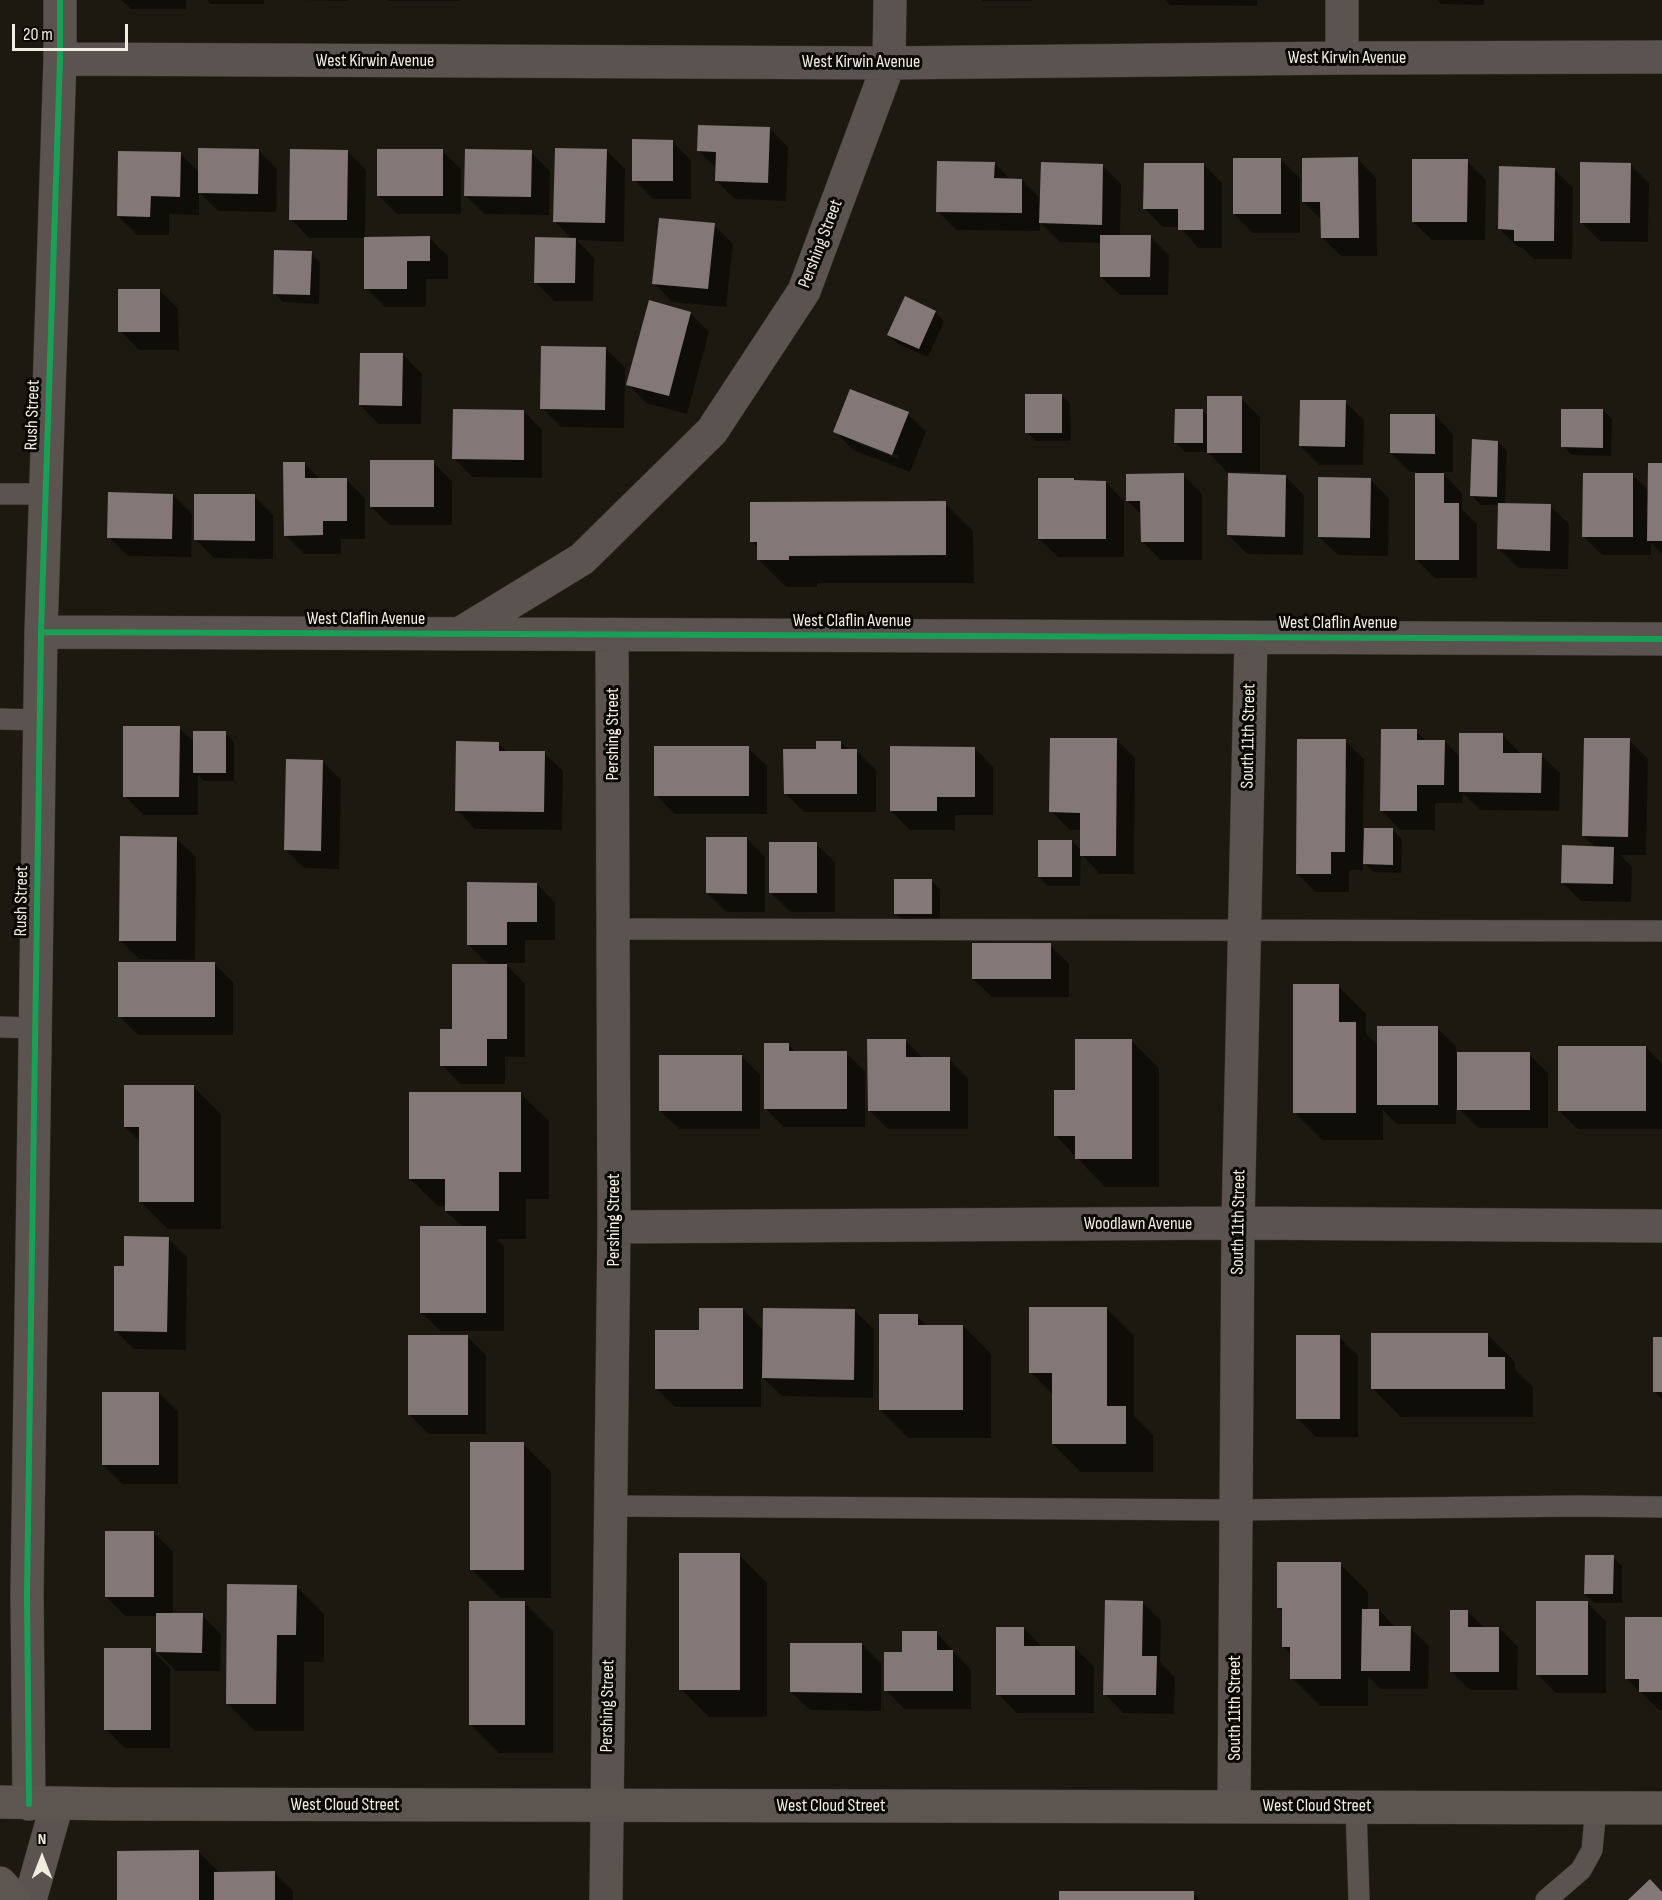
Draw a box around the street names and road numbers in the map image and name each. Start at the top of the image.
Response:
street label: West Kirwin Avenue [1288,47,1406,69]
street label: West Kirwin Avenue [316,50,434,72]
street label: West Kirwin Avenue [802,51,920,73]
street label: Pershing Street [794,197,848,291]
street label: Rush Street [21,379,45,451]
street label: West Claflin Avenue [307,608,425,630]
street label: West Claflin Avenue [793,610,911,632]
street label: West Claflin Avenue [1279,612,1397,634]
street label: South 11th Street [1237,683,1261,789]
street label: Pershing Street [602,688,624,780]
street label: Rush Street [11,865,33,937]
street label: South 11th Street [1227,1169,1251,1275]
street label: Pershing Street [603,1174,625,1266]
street label: Woodlawn Avenue [1084,1213,1192,1235]
street label: South 11th Street [1224,1655,1246,1761]
street label: Pershing Street [596,1659,620,1753]
street label: West Cloud Street [291,1794,399,1816]
street label: West Cloud Street [777,1795,885,1817]
street label: West Cloud Street [1263,1795,1371,1817]

